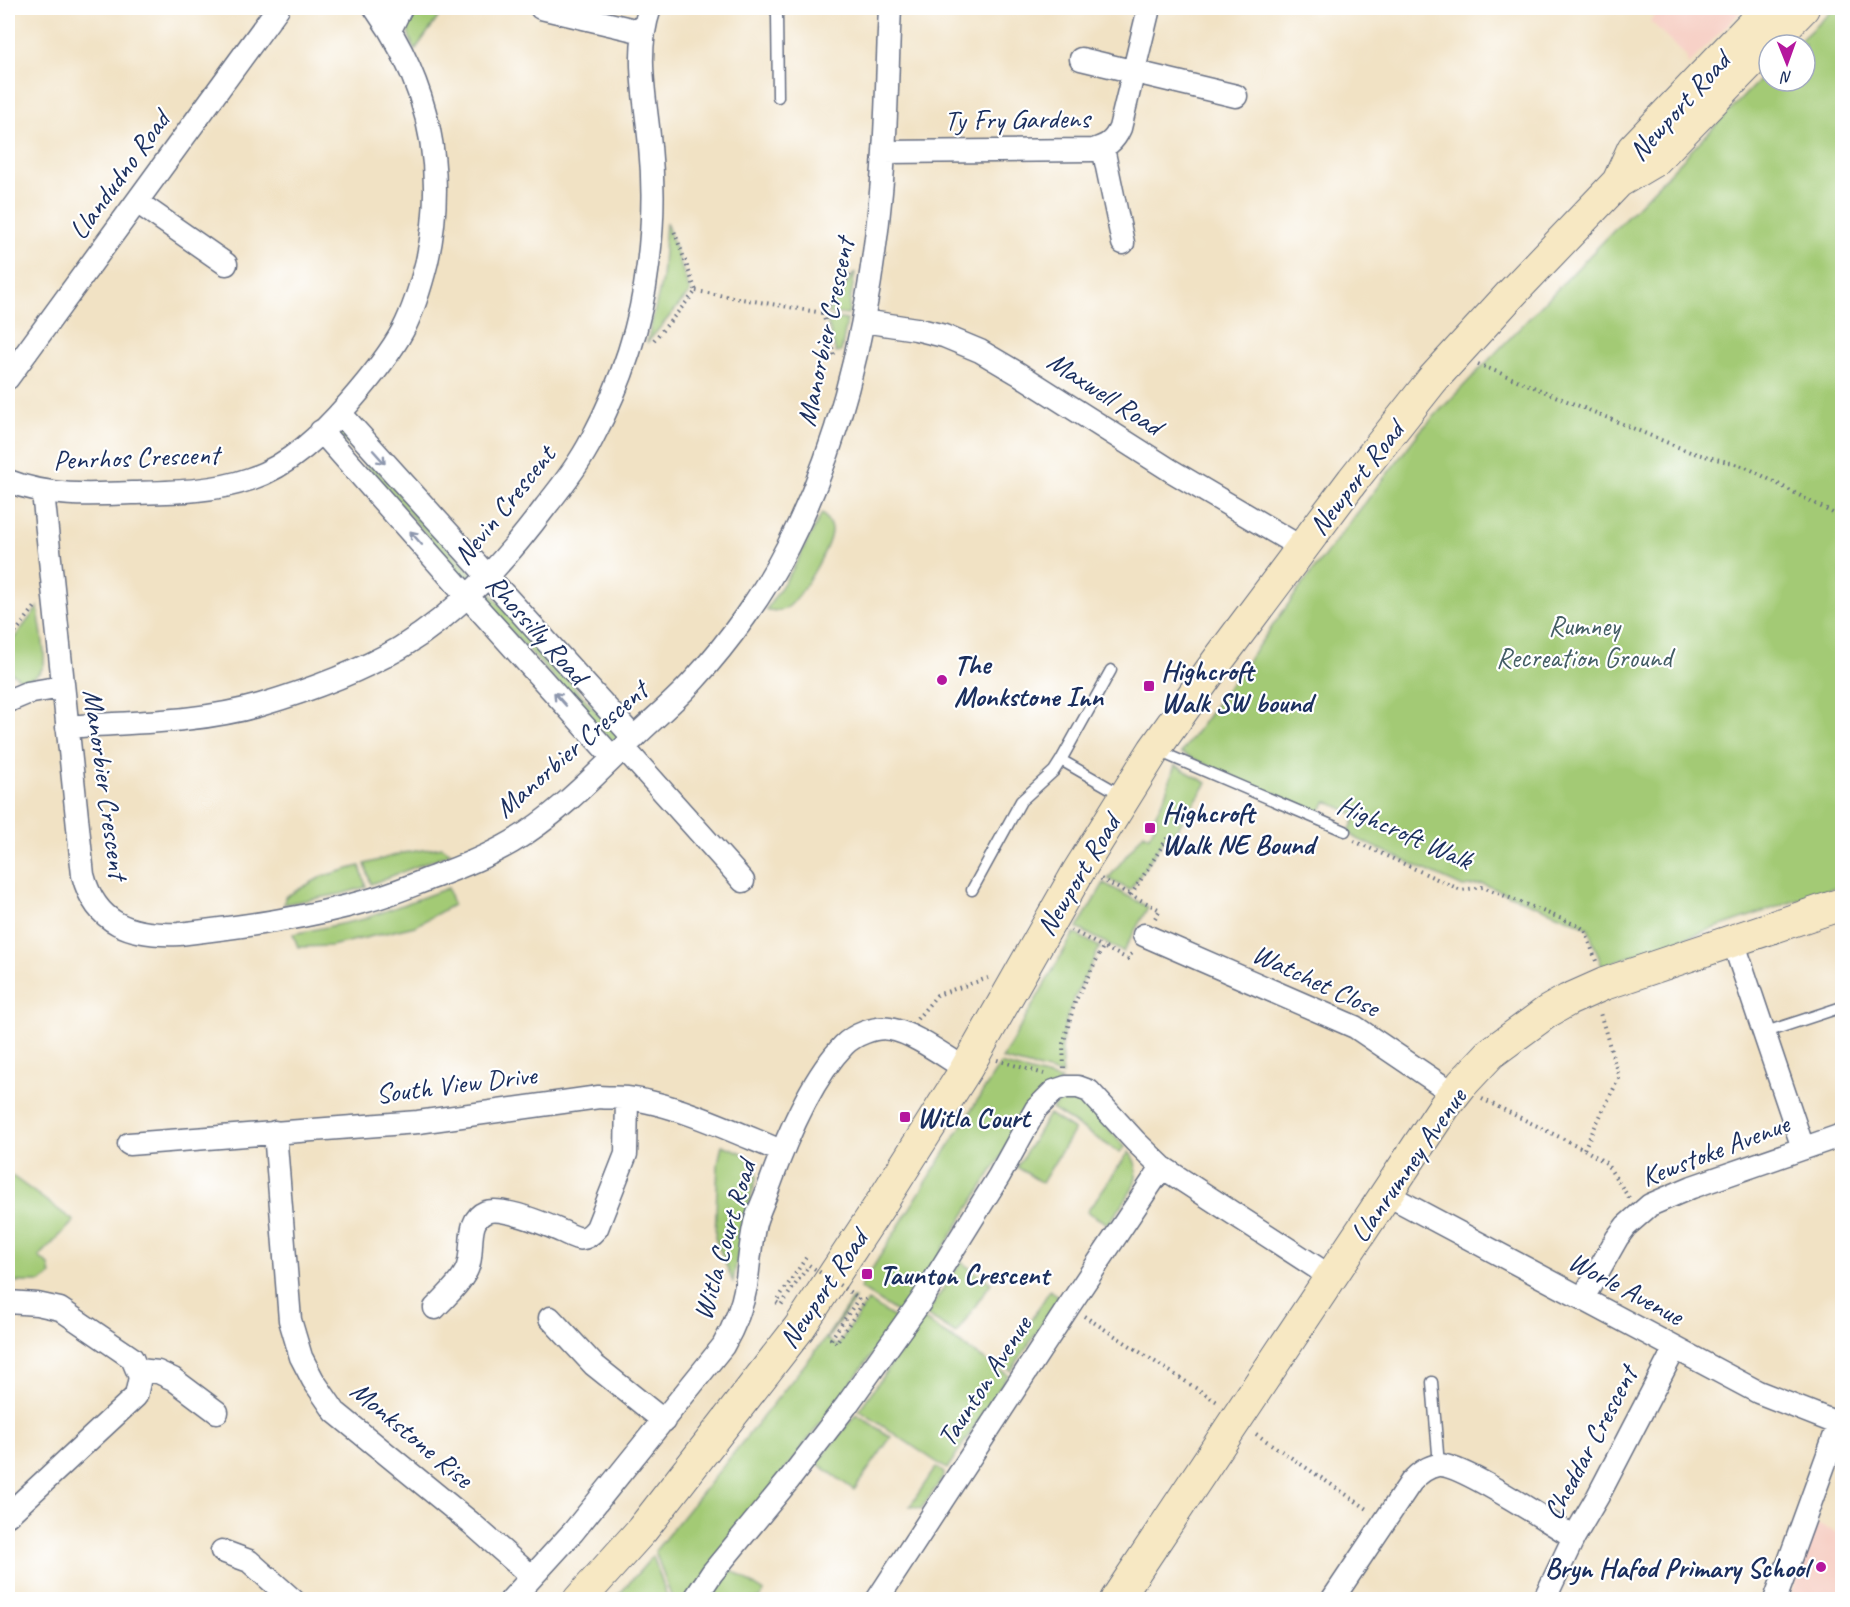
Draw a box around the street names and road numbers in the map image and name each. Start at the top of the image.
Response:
street label: Newport Road [1621,41,1740,168]
street label: Ty Fry Gardens [944,100,1092,138]
street label: Llandudno Road [61,101,180,246]
street label: Manorbier Crescent [788,231,863,429]
street label: Maxwell Road [1041,343,1172,445]
street label: Newport Road [1301,411,1414,542]
street label: Penrhos Crescent [52,436,223,477]
street label: Nevin Crescent [445,436,564,572]
street label: Rhossilly Road [479,567,598,694]
street label: Manorbier Crescent [487,671,657,825]
street label: Manorbier Crescent [75,687,137,885]
street label: Highcroft Walk [1332,787,1480,878]
street label: Newport Road [1028,805,1130,942]
street label: Watchet Close [1247,935,1387,1025]
street label: South View Drive [374,1057,540,1111]
street label: Llanrumney Avenue [1342,1080,1475,1249]
street label: Kewstoke Avenue [1636,1105,1796,1194]
street label: Witla Court Road [685,1152,765,1324]
street label: Newport Road [771,1220,878,1355]
street label: Worle Avenue [1563,1243,1691,1334]
street label: Taunton Avenue [929,1308,1040,1453]
street label: Cheddar Crescent [1535,1357,1647,1526]
street label: Monkstone Rise [344,1373,482,1496]

